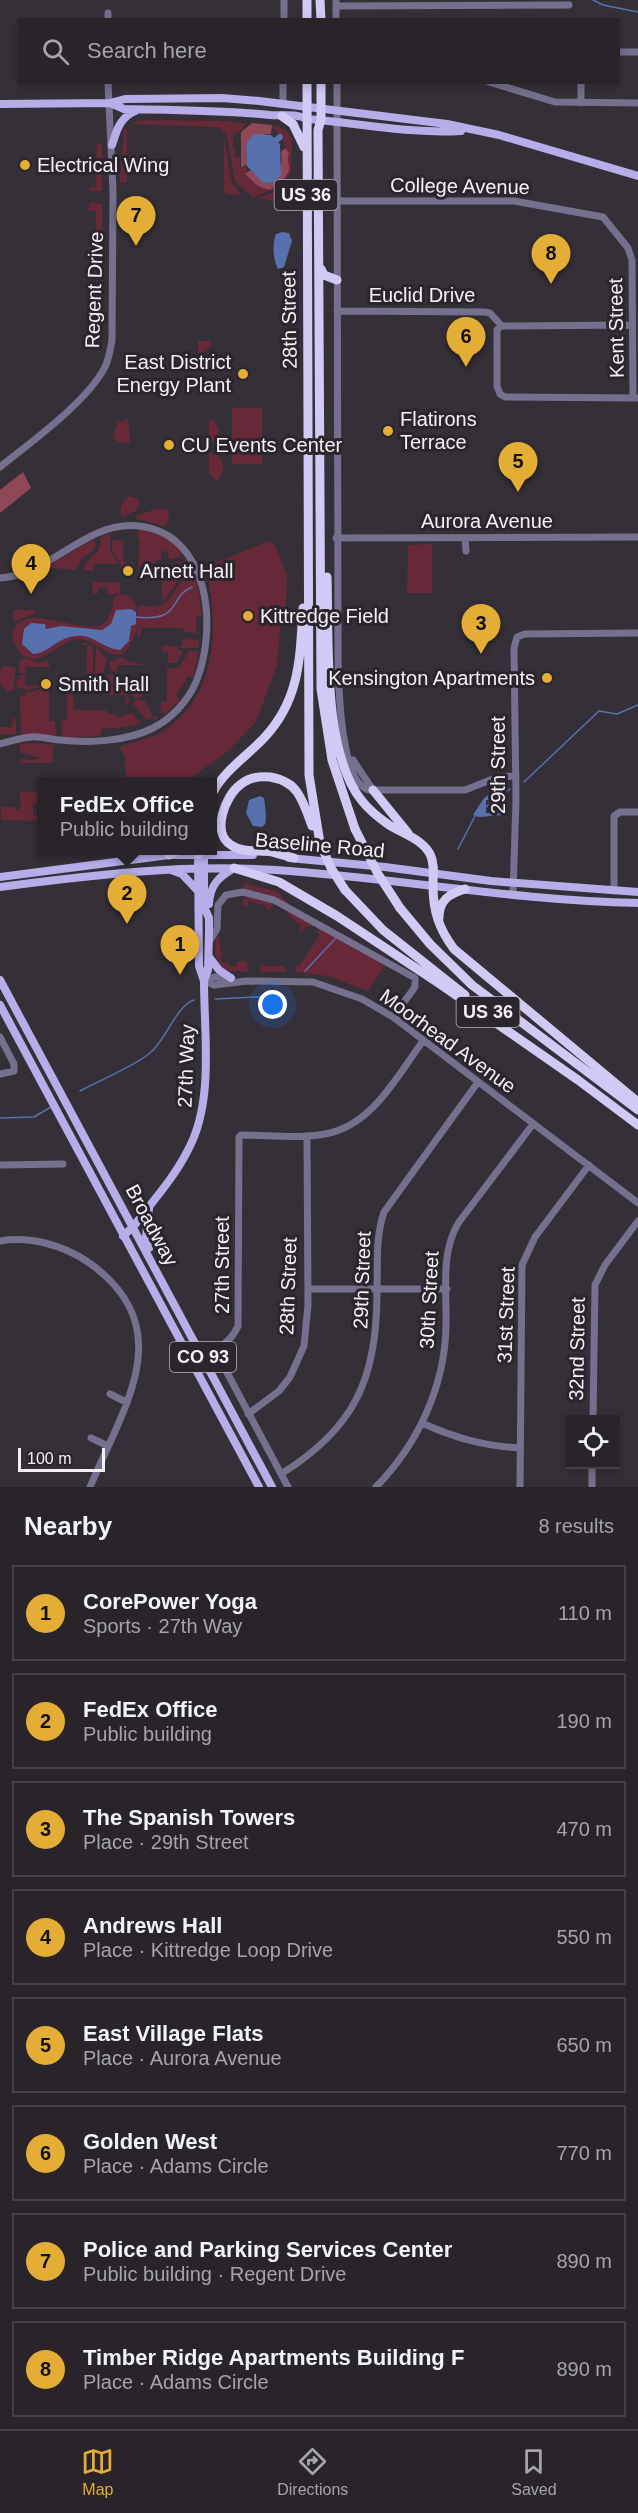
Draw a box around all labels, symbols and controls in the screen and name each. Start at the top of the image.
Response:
search box [18,18,620,84]
icon: search [39,35,72,68]
text: Search here [87,38,207,63]
place label: Electrical Wing [37,154,169,176]
marker: Electrical Wing [18,158,32,172]
street label: College Avenue [390,174,530,198]
road number: US 36 [274,180,338,210]
pin: 7 [116,196,156,246]
street label: Regent Drive [81,231,107,349]
pin: 8 [532,234,570,284]
street label: 28th Street [277,270,301,369]
street label: Kent Street [604,277,628,378]
street label: Euclid Drive [369,284,475,306]
pin: 6 [446,318,486,367]
place label: East District Energy Plant [116,351,231,396]
marker: East District Energy Plant [236,367,250,381]
place label: Flatirons Terrace [400,408,477,453]
marker: Flatirons Terrace [381,424,395,438]
place label: CU Events Center [181,434,343,456]
marker: CU Events Center [162,438,176,452]
pin: 5 [498,442,538,492]
street label: Aurora Avenue [421,510,553,532]
pin: 4 [12,544,51,594]
place label: Arnett Hall [140,560,233,582]
marker: Arnett Hall [121,564,135,578]
pin: 3 [462,604,500,654]
place label: Kittredge Field [260,605,389,627]
marker: Kittredge Field [241,609,255,623]
place label: Kensington Apartments [328,667,535,689]
marker: Kensington Apartments [540,671,554,685]
place label: Smith Hall [58,673,149,695]
marker: Smith Hall [39,677,53,691]
street label: 29th Street [487,716,509,814]
popup [37,777,217,855]
text: FedEx Office [60,792,194,817]
text: Public building [60,818,189,840]
street label: Baseline Road [254,828,386,862]
pin: 2 [108,874,146,924]
pin: 1 [160,926,200,975]
street label: Moorhead Avenue [376,984,520,1098]
your location [258,990,287,1019]
road number: US 36 [456,997,520,1027]
street label: 27th Way [174,1024,198,1108]
street label: Broadway [121,1181,183,1269]
street label: 27th Street [211,1216,233,1314]
street label: 29th Street [349,1230,375,1329]
street label: 28th Street [275,1236,301,1335]
street label: 30th Street [415,1250,443,1349]
street label: 31st Street [493,1266,519,1364]
street label: 32nd Street [565,1297,589,1401]
road number: CO 93 [170,1342,236,1372]
map controls [566,1415,620,1469]
button: locate [566,1415,620,1469]
scale bar [18,1445,105,1472]
text: 100 m [27,1450,71,1467]
text: Nearby [24,1511,112,1541]
text: 8 results [538,1515,614,1537]
text: CorePower Yoga [83,1589,257,1614]
text: 1 [40,1602,51,1624]
text: 110 m [558,1602,612,1624]
text: Sports · 27th Way [83,1615,242,1637]
text: FedEx Office [83,1697,217,1722]
text: 2 [40,1710,51,1732]
text: 190 m [556,1710,612,1732]
text: Public building [83,1723,212,1745]
text: The Spanish Towers [83,1805,295,1830]
text: 3 [40,1818,51,1840]
text: 470 m [556,1818,612,1840]
text: Place · 29th Street [83,1831,249,1853]
text: Andrews Hall [83,1913,222,1938]
text: 4 [40,1926,51,1948]
text: 550 m [556,1926,612,1948]
text: Place · Kittredge Loop Drive [83,1939,333,1961]
text: East Village Flats [83,2021,264,2046]
text: 5 [40,2034,51,2056]
text: 650 m [556,2034,612,2056]
text: Place · Aurora Avenue [83,2047,282,2069]
text: Golden West [83,2129,217,2154]
text: 6 [40,2142,51,2164]
text: 770 m [556,2142,612,2164]
text: Place · Adams Circle [83,2155,269,2177]
text: Police and Parking Services Center [83,2237,452,2262]
text: 7 [40,2250,51,2272]
text: 890 m [556,2250,612,2272]
text: Public building · Regent Drive [83,2263,346,2285]
text: Timber Ridge Apartments Building F [83,2345,464,2370]
text: 8 [40,2358,51,2380]
text: 890 m [556,2358,612,2380]
text: Place · Adams Circle [83,2371,269,2393]
tab: Map [81,2445,114,2499]
tab: Directions [277,2445,348,2499]
tab: Saved [511,2445,557,2499]

